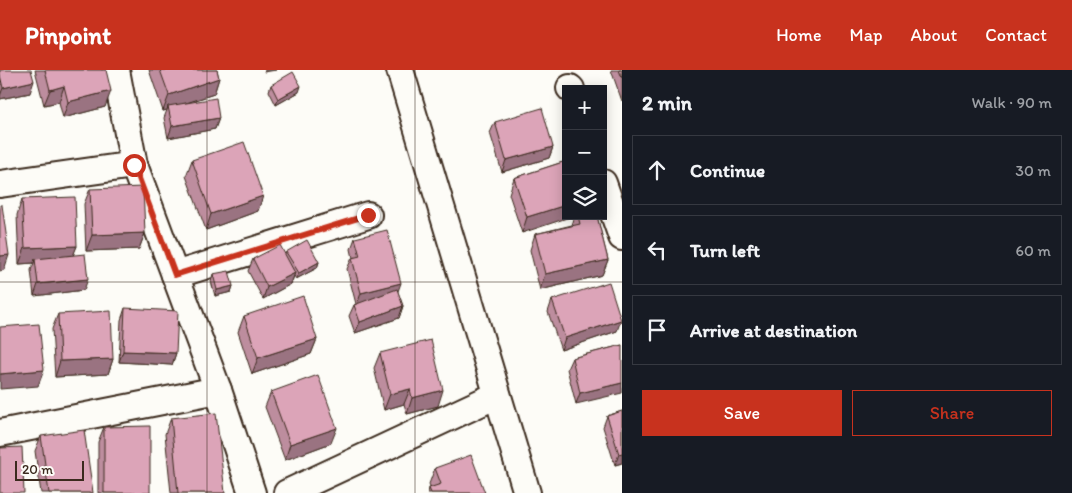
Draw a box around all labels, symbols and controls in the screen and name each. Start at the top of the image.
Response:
text: Pinpoint [25,21,111,50]
text: Home [776,24,822,46]
text: Map [850,24,883,46]
text: About [911,24,957,46]
text: Contact [985,24,1047,46]
map controls [562,85,607,220]
button: + [562,85,607,130]
text: 2 min [642,90,692,115]
text: Walk · 90 m [972,93,1052,112]
button: − [562,130,607,175]
route start [123,154,146,177]
icon: ahead [643,156,671,184]
text: Continue [690,159,765,182]
text: 30 m [1015,161,1051,180]
button: layers [562,175,607,220]
route end [357,204,380,227]
icon: left [643,236,671,264]
text: Turn left [690,239,760,262]
text: 60 m [1016,241,1051,260]
icon: arrive [643,316,671,344]
text: Arrive at destination [690,319,857,342]
button: Save [642,390,842,436]
button: Share [852,390,1052,436]
scale bar [15,458,84,481]
text: 20 m [22,461,53,478]

